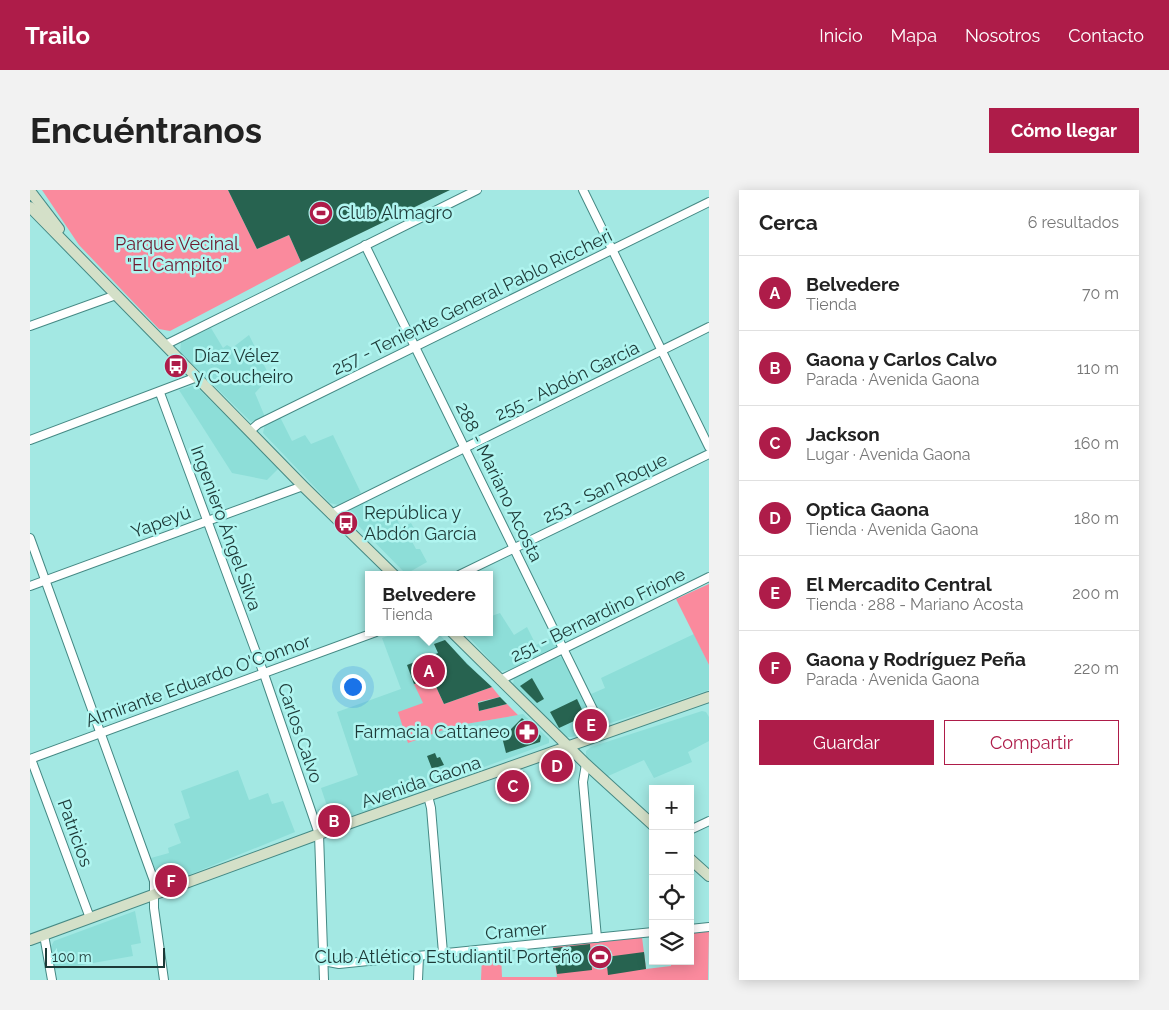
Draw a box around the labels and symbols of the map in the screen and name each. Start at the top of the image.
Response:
sports icon: Club Almagro [308,200,334,226]
place label: Club Almagro [338,202,453,223]
street label: 257 - Teniente General Pablo Riccheri [328,224,615,379]
park label: Parque Vecinal "El Campito" [115,233,239,275]
street label: 255 - Abdón García [491,337,642,425]
place label: Díaz Vélez y Coucheiro [194,345,294,387]
bus stop icon: Díaz Vélez y Coucheiro [163,353,189,379]
street label: 288 - Mariano Acosta [452,398,547,565]
street label: Ingeniero Ángel Silva [187,442,267,613]
street label: 253 - San Roque [539,448,671,527]
street label: Yapeyú [128,501,193,542]
place label: República y Abdón García [364,502,477,544]
bus stop icon: República y Abdón García [333,510,359,536]
street label: 251 - Bernardino Frione [507,563,689,666]
street label: Almirante Eduardo O'Connor [82,630,314,731]
pin: A [413,652,445,690]
your location [340,674,366,700]
street label: Carlos Calvo [274,680,327,786]
pin: E [575,706,607,744]
pharmacy icon: Farmacia Cattaneo [514,719,540,745]
place label: Farmacia Cattaneo [354,721,510,742]
pin: D [541,747,573,785]
street label: Avenida Gaona [358,751,483,812]
pin: C [497,767,529,805]
street label: Patricios [54,796,97,870]
pin: B [318,802,350,840]
pin: F [155,862,187,900]
street label: Cramer [484,917,548,944]
sports icon: Club Atlético Estudiantil Porteño [587,944,613,970]
scale bar [45,945,165,968]
place label: Club Atlético Estudiantil Porteño [314,946,582,967]

